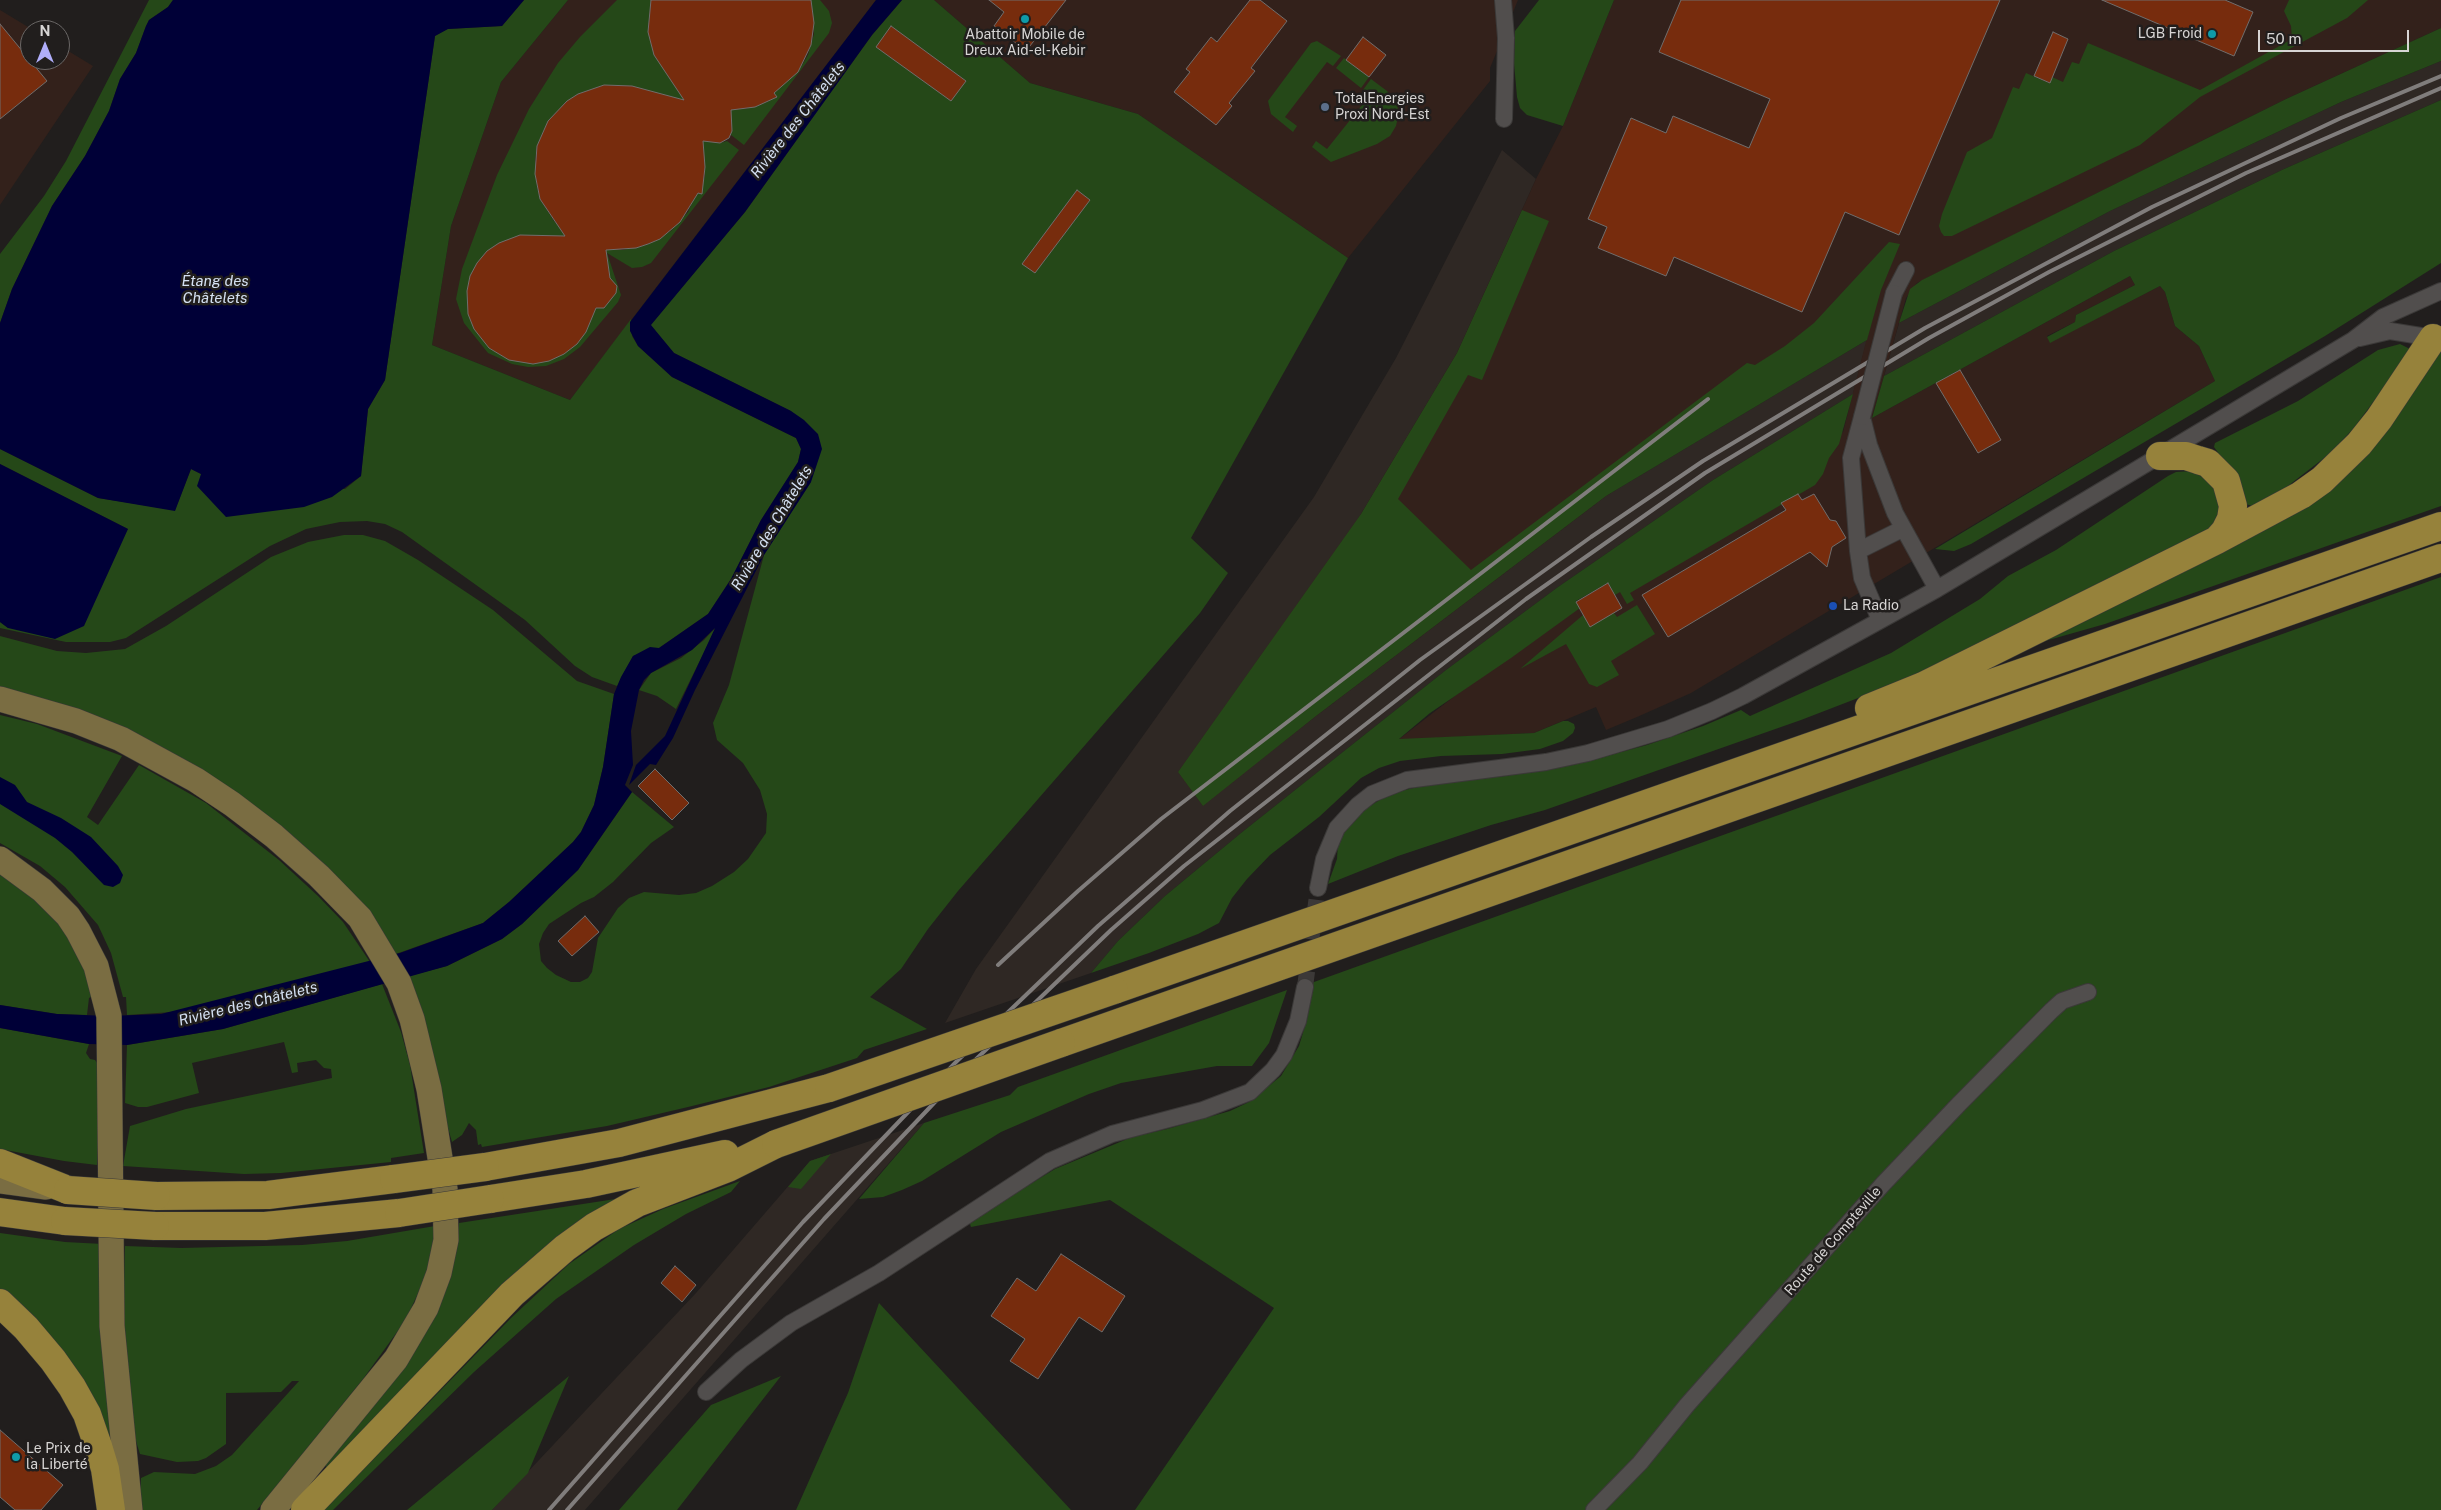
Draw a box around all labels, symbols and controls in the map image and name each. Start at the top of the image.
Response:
marker: Abattoir Mobile de Dreux Aid-el-Kebir [1019,13,1031,25]
north arrow [20,20,70,70]
scale bar [2261,20,2412,52]
text: N [40,23,50,39]
place label: LGB Froid [2138,26,2202,42]
place label: Abattoir Mobile de Dreux Aid-el-Kebir [964,27,1086,59]
marker: LGB Froid [2206,28,2218,40]
text: 50 m [2266,30,2301,47]
water label: Rivière des Châtelets [747,58,849,182]
place label: TotalEnergies Proxi Nord-Est [1335,91,1430,124]
marker: TotalEnergies Proxi Nord-Est [1319,101,1331,113]
water label: Étang des Châtelets [181,272,249,307]
water label: Rivière des Châtelets [728,462,816,594]
place label: La Radio [1843,598,1899,614]
marker: La Radio [1827,600,1839,612]
water label: Rivière des Châtelets [177,978,319,1030]
street label: Route de Compteville [1781,1183,1885,1299]
place label: Le Prix de la Liberté [26,1441,91,1474]
marker: Le Prix de la Liberté [10,1451,22,1463]

